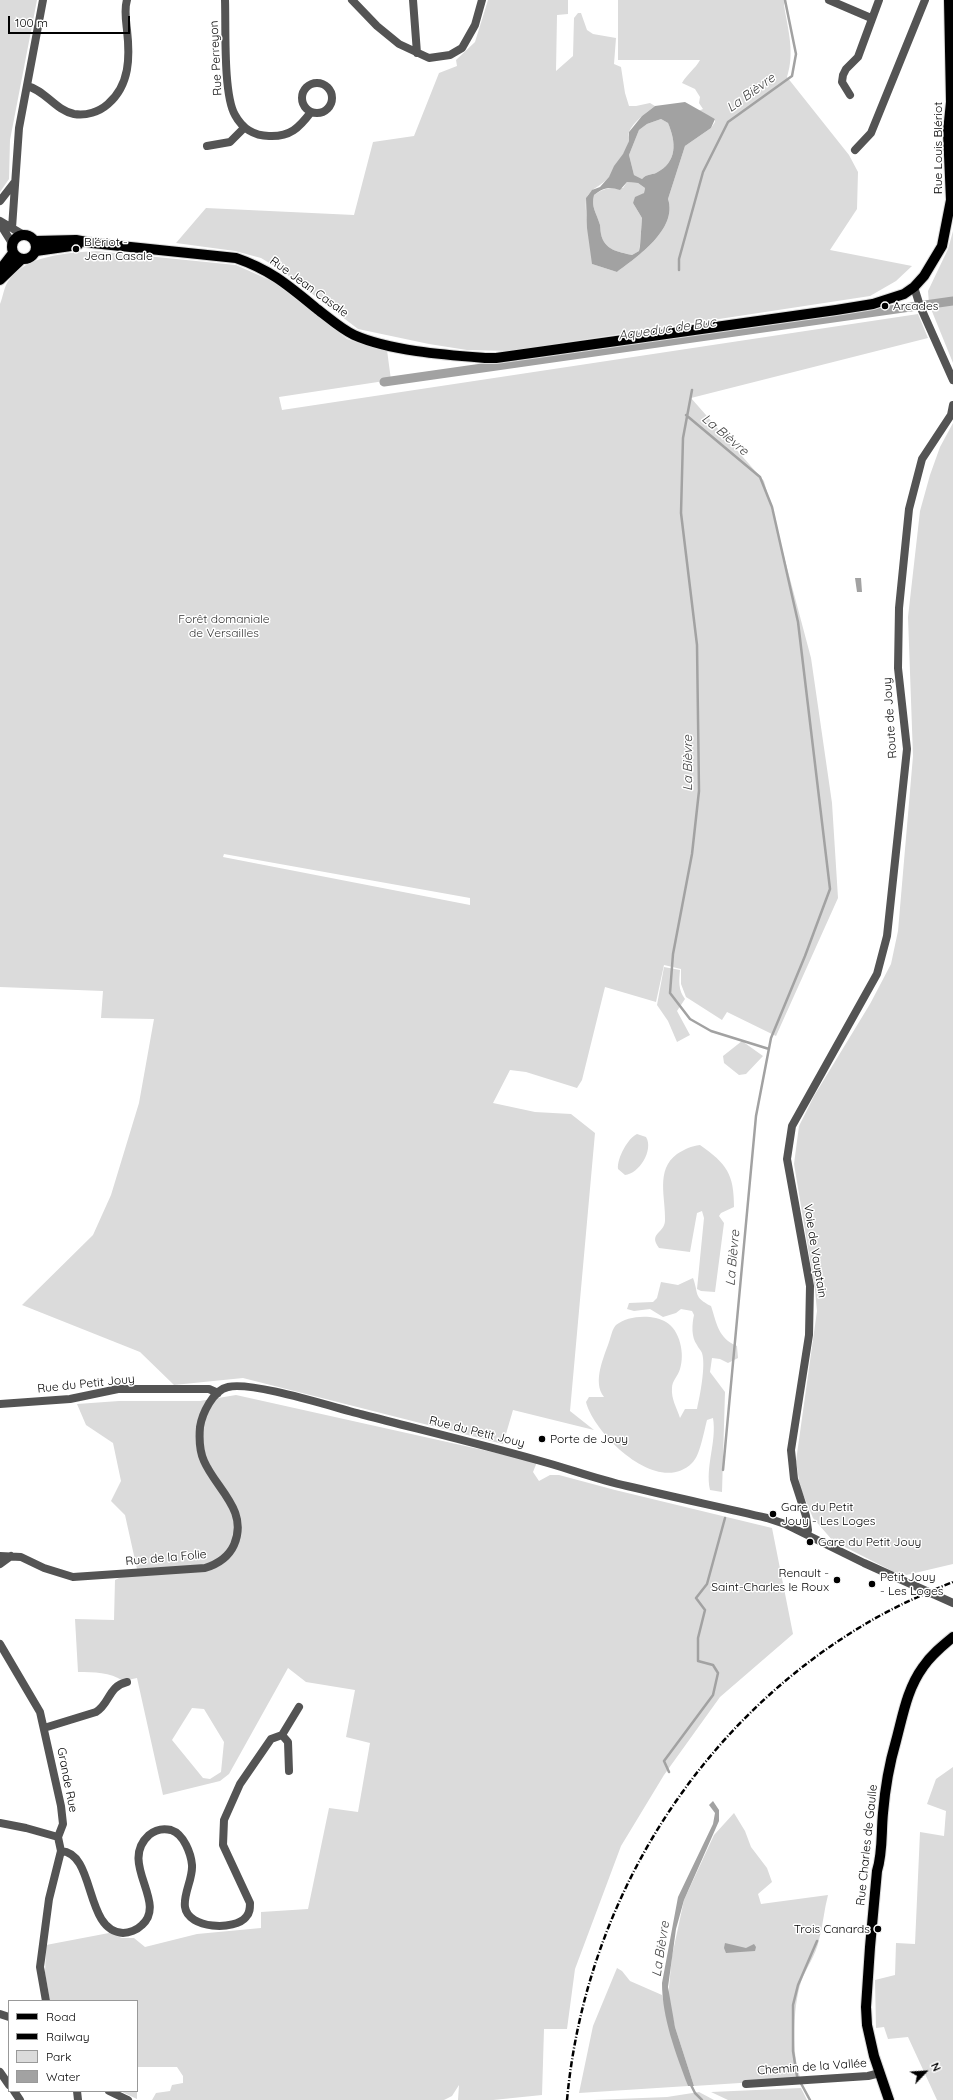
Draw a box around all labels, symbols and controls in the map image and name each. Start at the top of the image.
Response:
scale bar [10,8,132,34]
text: 100 m [15,15,48,30]
street label: Rue Perreyon [207,20,225,96]
water label: La Bièvre [724,70,778,116]
street label: Rue Louis Blériot [931,102,945,194]
place label: Blériot - Jean Casale [84,235,153,263]
marker: Blériot - Jean Casale [71,244,81,254]
street label: Rue Jean Casale [267,254,351,320]
place label: Arcades [893,299,938,313]
marker: Arcades [880,301,890,311]
water label: Aqueduc de Buc [617,314,717,344]
water label: La Bièvre [699,411,751,459]
park label: Forêt domaniale de Versailles [178,612,270,640]
street label: Route de Jouy [880,677,900,759]
water label: La Bièvre [680,735,696,791]
street label: Voie de Vauptain [800,1203,830,1299]
water label: La Bièvre [723,1230,743,1286]
street label: Rue du Petit Jouy [37,1372,135,1396]
street label: Rue du Petit Jouy [428,1413,526,1451]
place label: Porte de Jouy [550,1432,628,1446]
marker: Porte de Jouy [537,1434,547,1444]
place label: Gare du Petit Jouy - Les Loges [781,1500,875,1528]
marker: Gare du Petit Jouy - Les Loges [768,1509,778,1519]
place label: Gare du Petit Jouy [818,1535,921,1549]
marker: Gare du Petit Jouy [805,1537,815,1547]
street label: Rue de la Folie [125,1547,207,1569]
place label: Renault - Saint-Charles le Roux [711,1566,829,1594]
place label: Petit Jouy - Les Loges [880,1570,943,1598]
marker: Renault - Saint-Charles le Roux [832,1575,842,1585]
marker: Petit Jouy - Les Loges [867,1579,877,1589]
street label: Grande Rue [54,1746,80,1814]
street label: Rue Charles de Gaulle [853,1784,881,1906]
water label: La Bièvre [649,1920,673,1978]
place label: Trois Canards [794,1922,870,1936]
marker: Trois Canards [873,1924,883,1934]
legend [8,2000,138,2092]
text: Road [46,2009,76,2024]
text: Railway [46,2029,90,2044]
text: Park [46,2049,71,2064]
north arrow [905,2052,945,2092]
street label: Chemin de la Vallée [757,2056,867,2078]
text: N [928,2060,944,2074]
text: Water [46,2069,80,2084]

